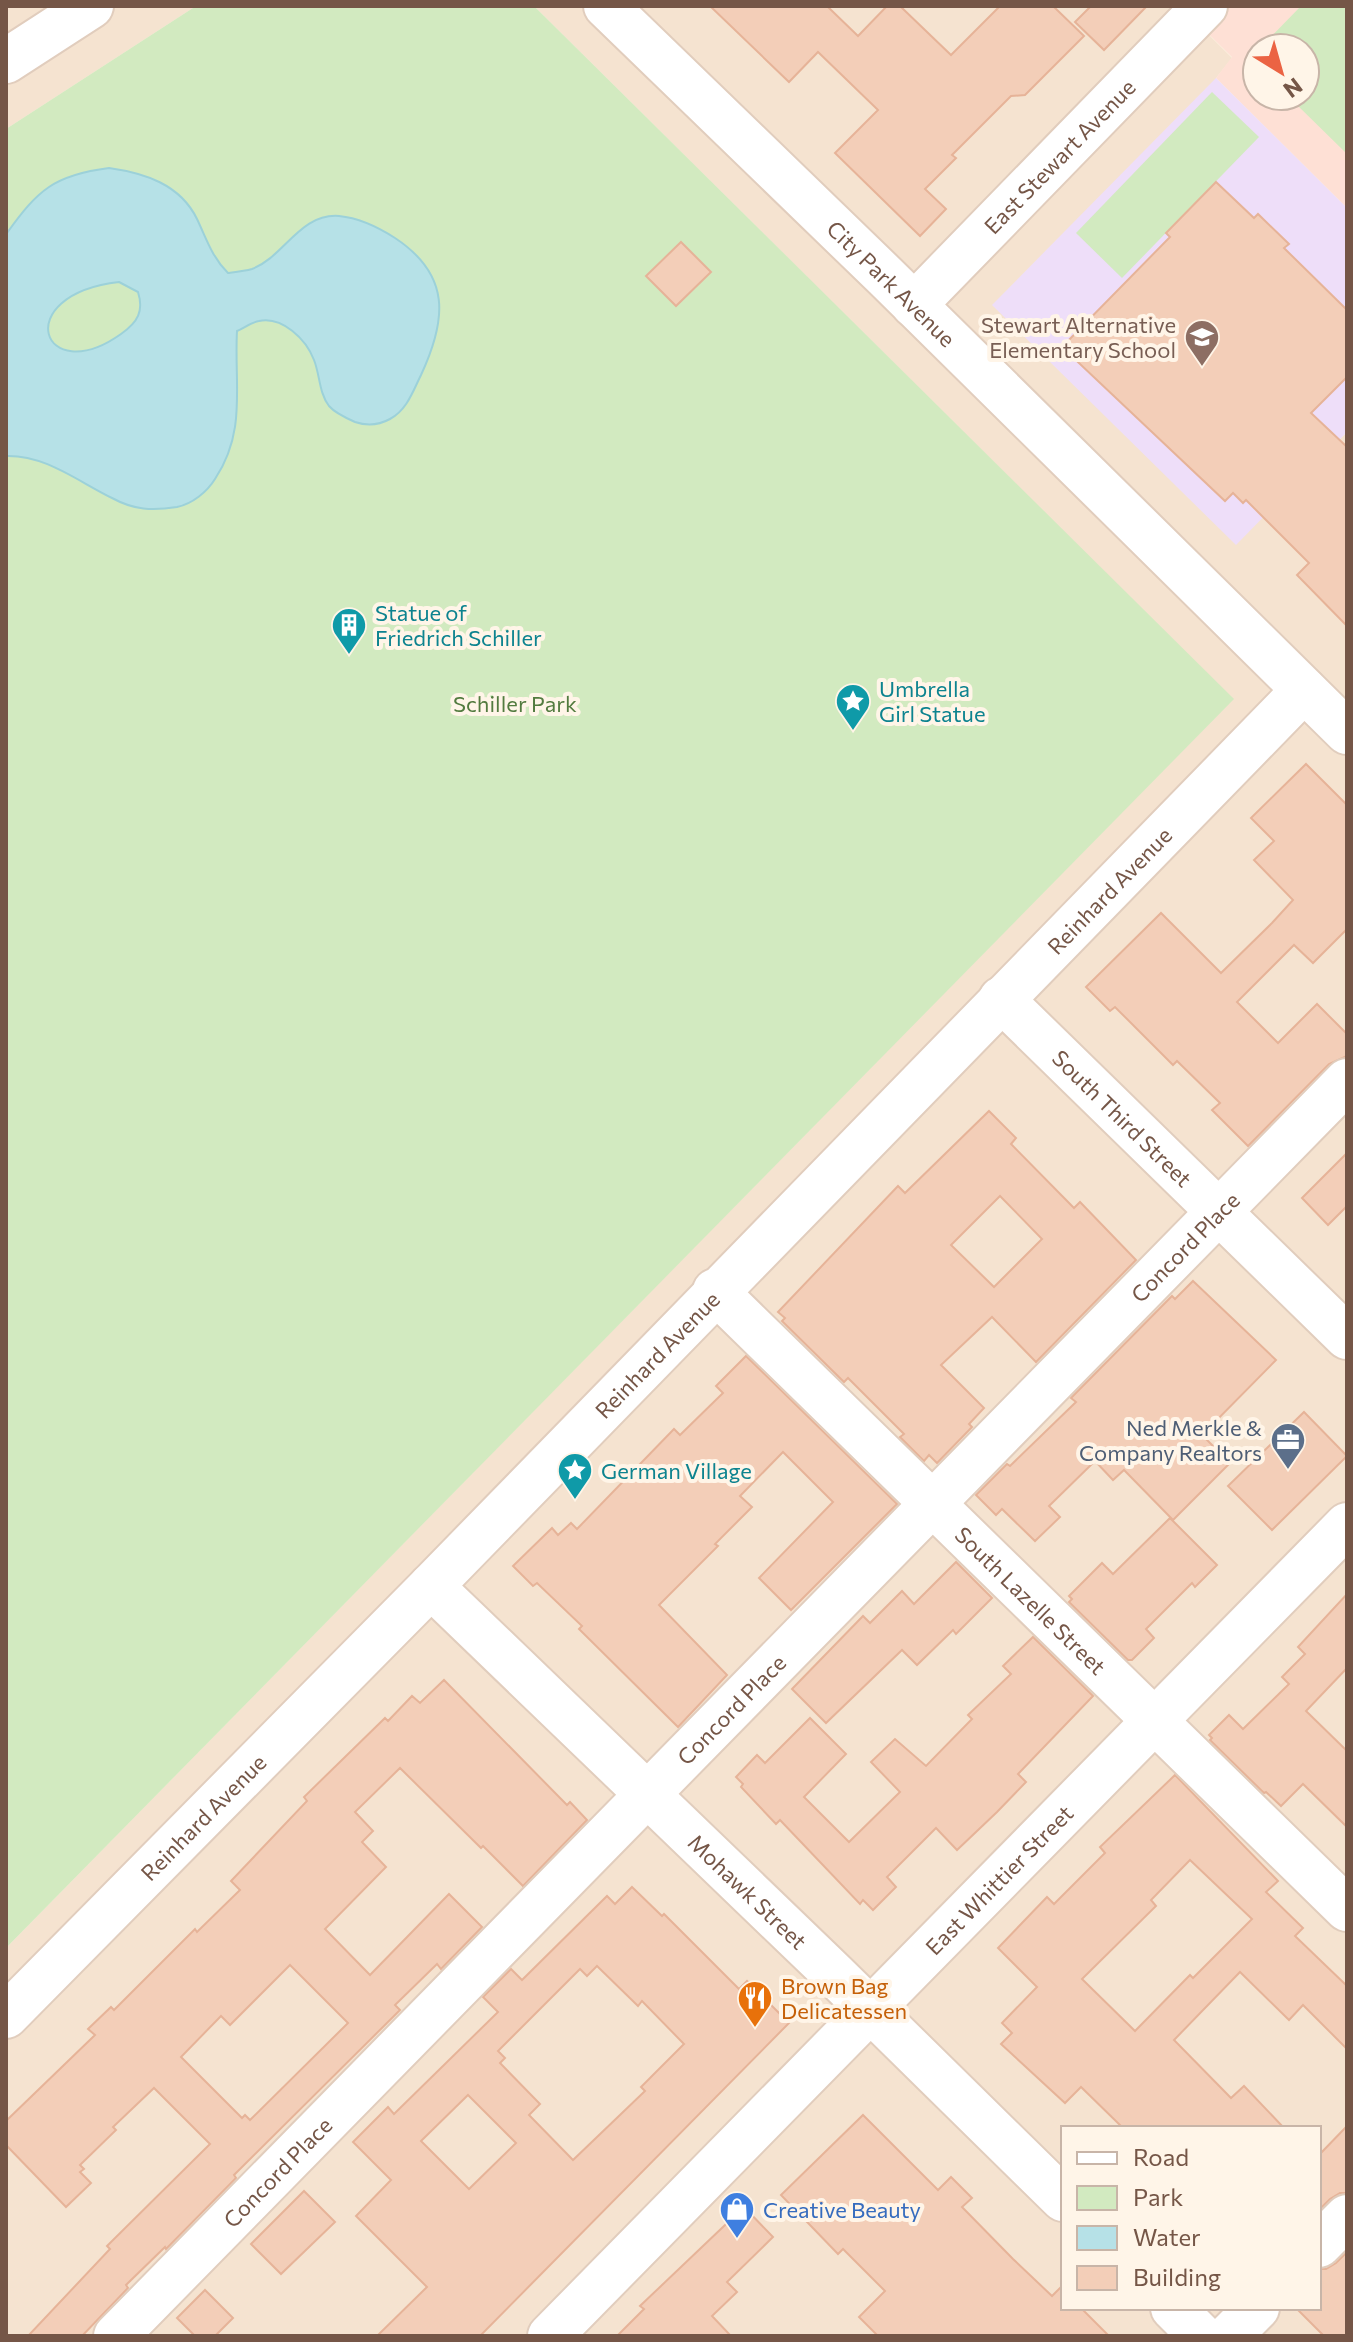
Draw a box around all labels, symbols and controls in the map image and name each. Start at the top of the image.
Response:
north arrow [1241,32,1321,112]
street label: East Stewart Avenue [978,73,1140,239]
text: N [1279,73,1308,104]
street label: City Park Avenue [822,214,962,352]
place label: Stewart Alternative Elementary School [981,311,1176,363]
school or university icon: Stewart Alternative Elementary School [1183,318,1221,368]
place label: Statue of Friedrich Schiller [375,599,542,651]
building icon: Statue of Friedrich Schiller [330,606,368,656]
place label: Umbrella Girl Statue [879,675,986,727]
place icon: Umbrella Girl Statue [834,682,872,732]
park label: Schiller Park [453,690,577,717]
street label: Reinhard Avenue [1041,821,1177,959]
street label: South Third Street [1047,1044,1198,1192]
street label: Concord Place [1125,1186,1245,1307]
street label: Reinhard Avenue [589,1285,725,1424]
place label: Ned Merkle & Company Realtors [1079,1414,1262,1466]
office icon: Ned Merkle & Company Realtors [1269,1421,1307,1471]
place icon: German Village [556,1451,594,1501]
place label: German Village [601,1457,752,1484]
street label: South Lazelle Street [950,1520,1112,1680]
street label: Concord Place [671,1648,791,1770]
street label: Reinhard Avenue [135,1748,271,1886]
street label: East Whittier Street [919,1799,1078,1960]
street label: Mohawk Street [683,1828,813,1954]
place label: Brown Bag Delicatessen [781,1972,907,2024]
restaurant icon: Brown Bag Delicatessen [736,1979,774,2029]
street label: Concord Place [217,2111,337,2233]
legend [1061,2126,1321,2310]
text: Road [1133,2142,1189,2171]
text: Park [1133,2182,1183,2211]
shop icon: Creative Beauty [718,2190,756,2240]
place label: Creative Beauty [763,2196,921,2223]
text: Water [1133,2222,1201,2251]
text: Building [1133,2262,1221,2291]

